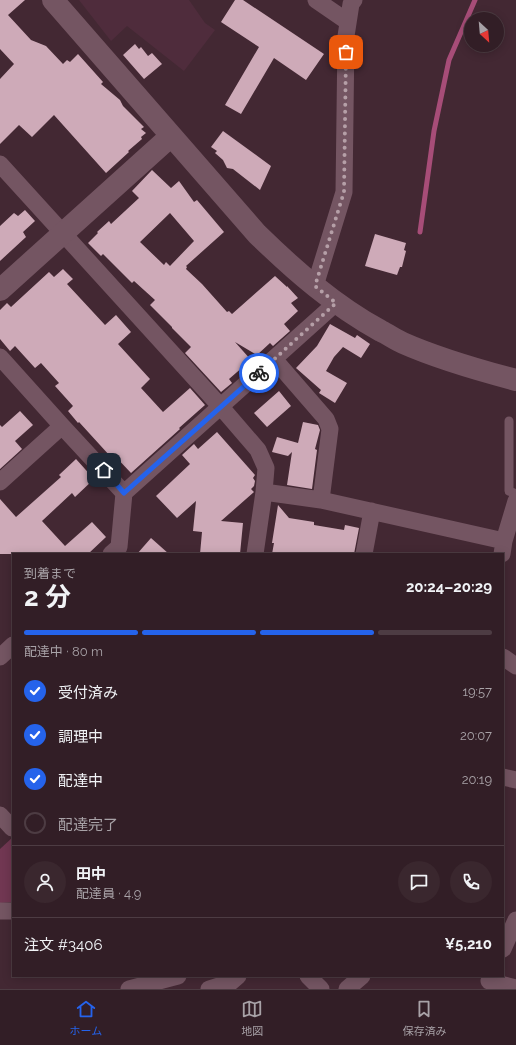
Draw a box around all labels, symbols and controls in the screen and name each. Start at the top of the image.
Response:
north arrow [464,12,504,52]
map controls [464,12,504,52]
pin [329,35,363,69]
icon: bag [335,41,357,63]
courier [239,353,279,393]
icon: bike [248,362,270,384]
pin [87,453,121,487]
icon: home [93,459,115,481]
text: 到着まで [24,566,76,581]
text: 20:24–20:29 [406,578,492,596]
text: 2 分 [24,582,71,612]
text: 配達中 · 80 m [24,644,103,659]
icon: check [24,680,46,702]
text: 受付済み [58,684,118,702]
text: 19:57 [462,684,492,699]
icon: check [24,724,46,746]
text: 調理中 [58,728,103,746]
text: 20:07 [460,728,492,743]
icon: check [24,768,46,790]
text: 配達中 [58,772,103,790]
text: 20:19 [462,772,492,787]
text: 配達完了 [58,816,118,834]
button: person [24,861,66,903]
button: chat [398,861,440,903]
button: phone [450,861,492,903]
text: 田中 [76,865,106,883]
text: 配達員 · 4.9 [76,886,141,901]
text: ¥5,210 [444,935,492,953]
text: 注文 #3406 [24,936,102,954]
tab: ホーム [70,998,102,1038]
tab: 地図 [241,998,263,1038]
tab: 保存済み [402,998,446,1038]

